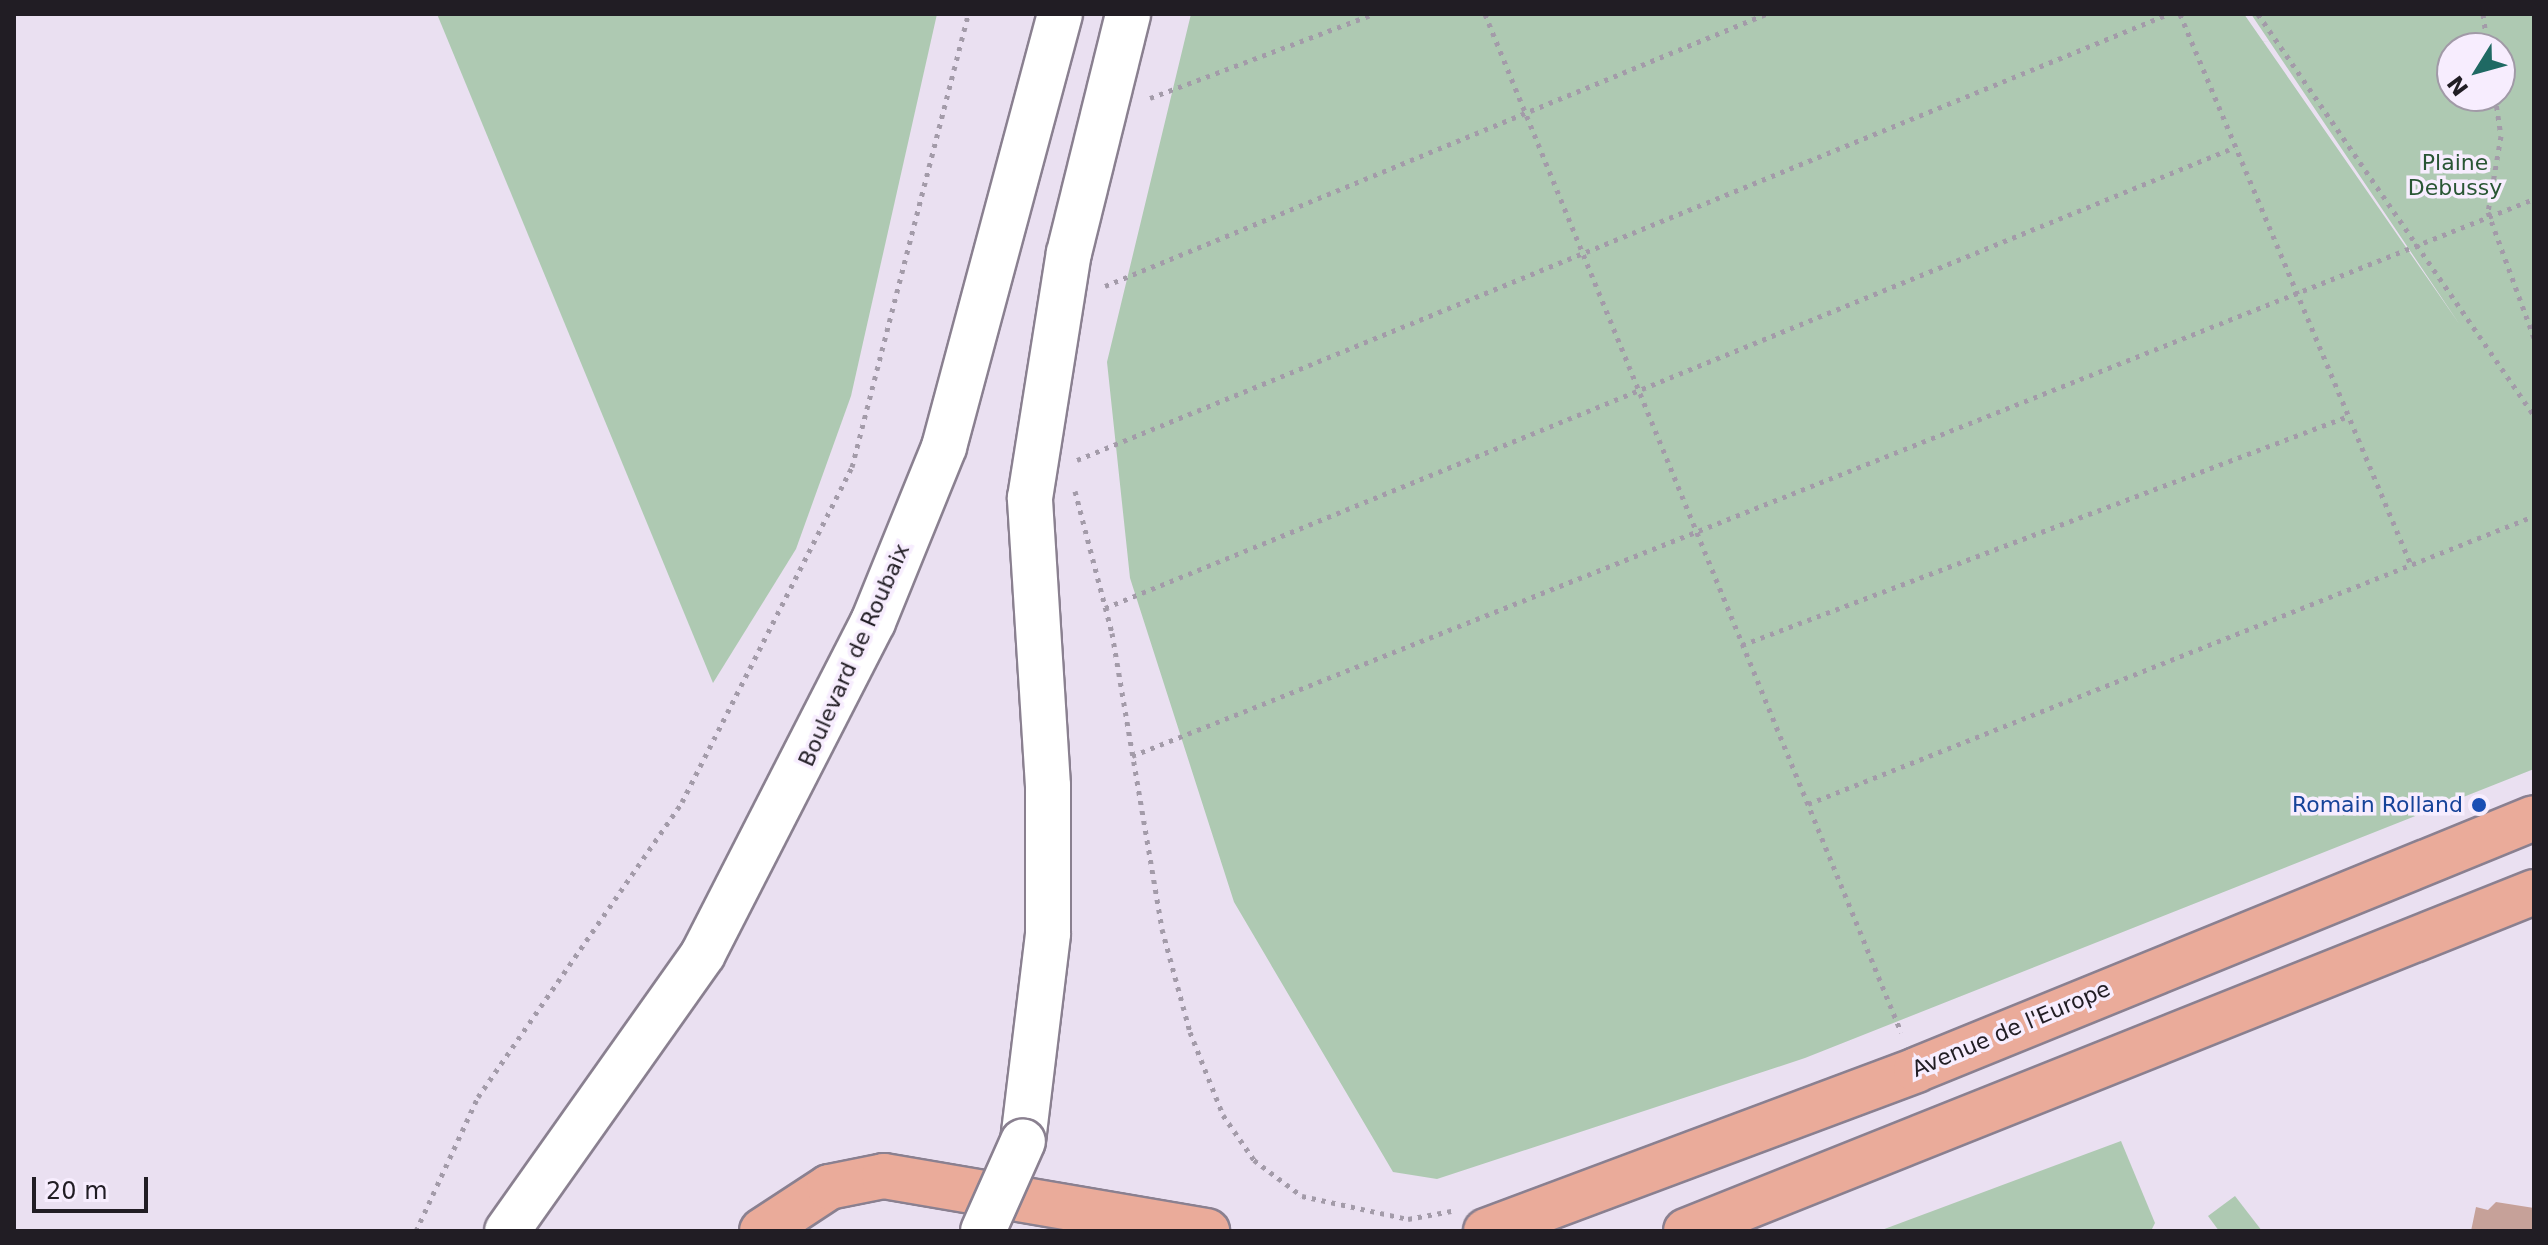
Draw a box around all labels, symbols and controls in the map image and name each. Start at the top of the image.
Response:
north arrow [2436,32,2516,112]
text: N [2443,71,2474,100]
park label: Plaine Debussy [2408,149,2502,200]
street label: Boulevard de Roubaix [793,540,915,770]
place label: Romain Rolland [2292,792,2463,818]
marker: Romain Rolland [2470,796,2488,814]
street label: Avenue de l'Europe [1908,975,2114,1083]
scale bar [36,1161,152,1211]
text: 20 m [46,1177,108,1205]

